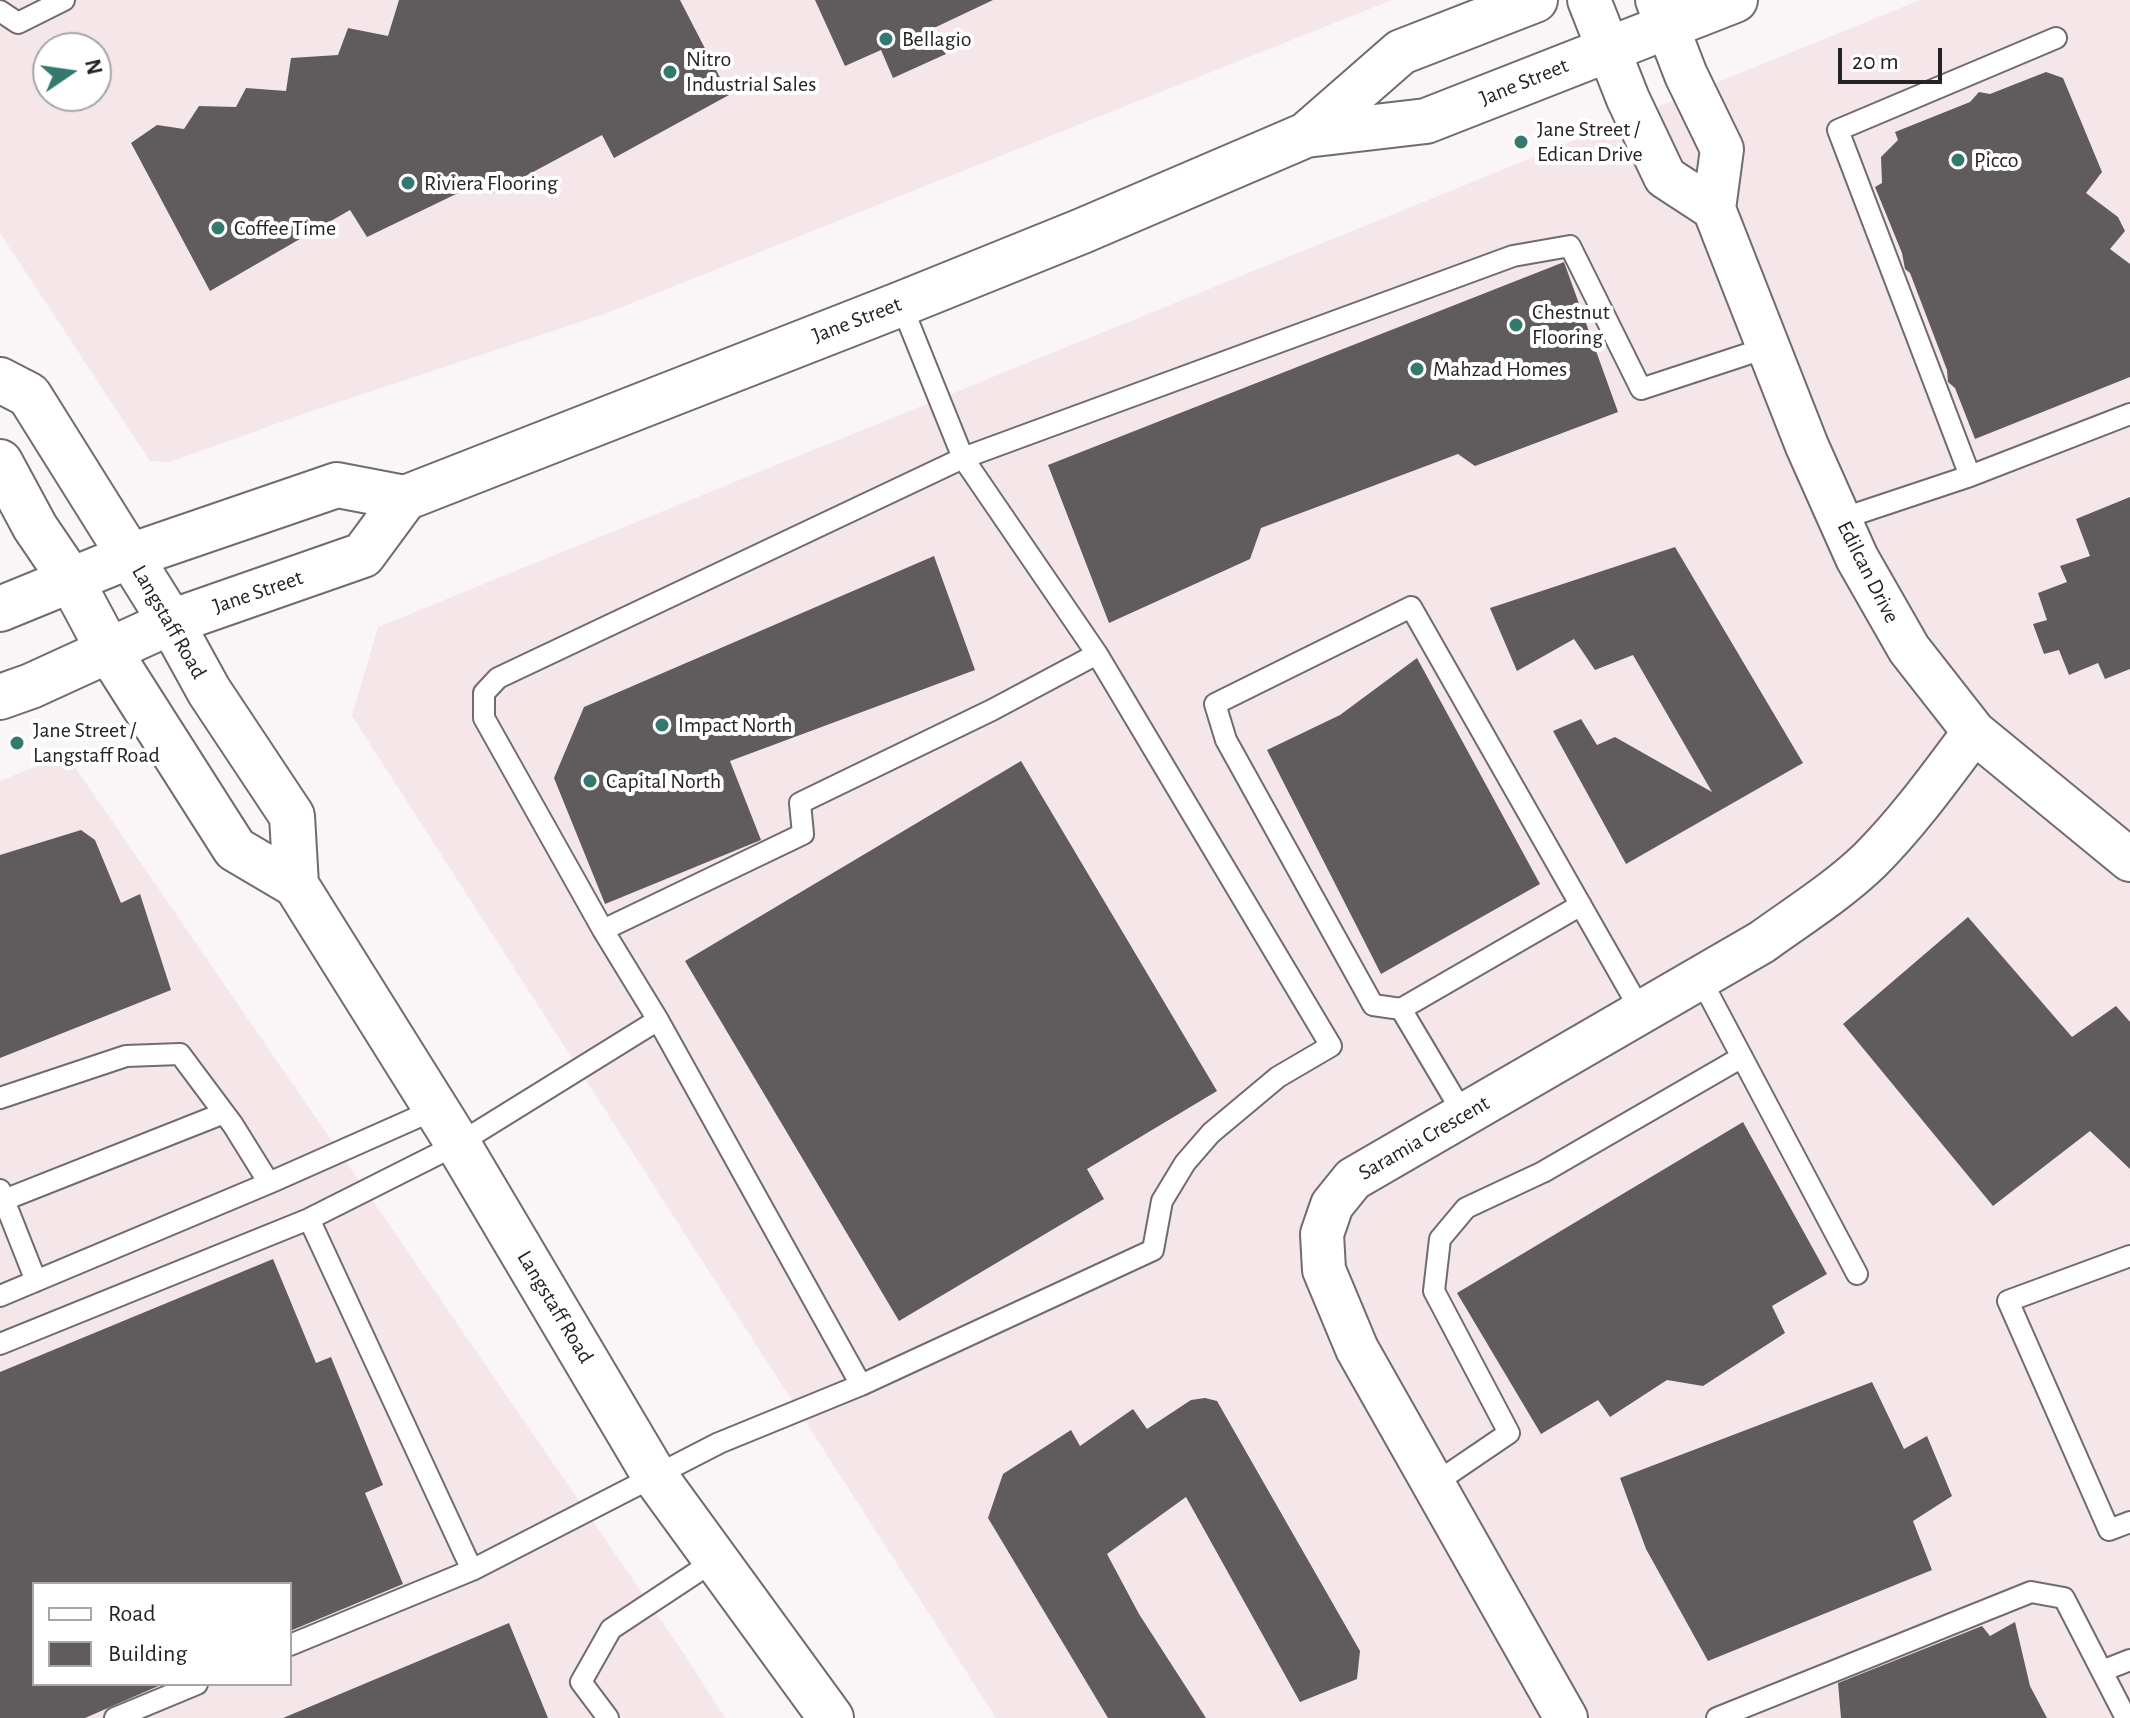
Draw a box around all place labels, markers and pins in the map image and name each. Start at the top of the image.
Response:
place label: Bellagio [902,26,972,52]
marker: Bellagio [877,30,895,48]
place label: Nitro Industrial Sales [686,46,816,98]
marker: Nitro Industrial Sales [661,63,679,81]
place label: Jane Street / Edican Drive [1537,116,1643,168]
marker: Jane Street / Edican Drive [1512,133,1530,151]
place label: Picco [1974,147,2019,173]
marker: Picco [1949,151,1967,169]
place label: Riviera Flooring [424,170,558,196]
marker: Riviera Flooring [399,174,417,192]
place label: Coffee Time [234,215,336,241]
marker: Coffee Time [209,219,227,237]
place label: Chestnut Flooring [1532,299,1610,350]
marker: Chestnut Flooring [1507,316,1525,334]
place label: Mahzad Homes [1433,356,1567,382]
marker: Mahzad Homes [1408,360,1426,378]
place label: Impact North [678,712,792,738]
marker: Impact North [653,716,671,734]
place label: Jane Street / Langstaff Road [33,717,160,768]
marker: Jane Street / Langstaff Road [8,734,26,752]
place label: Capital North [606,768,721,794]
marker: Capital North [581,772,599,790]

